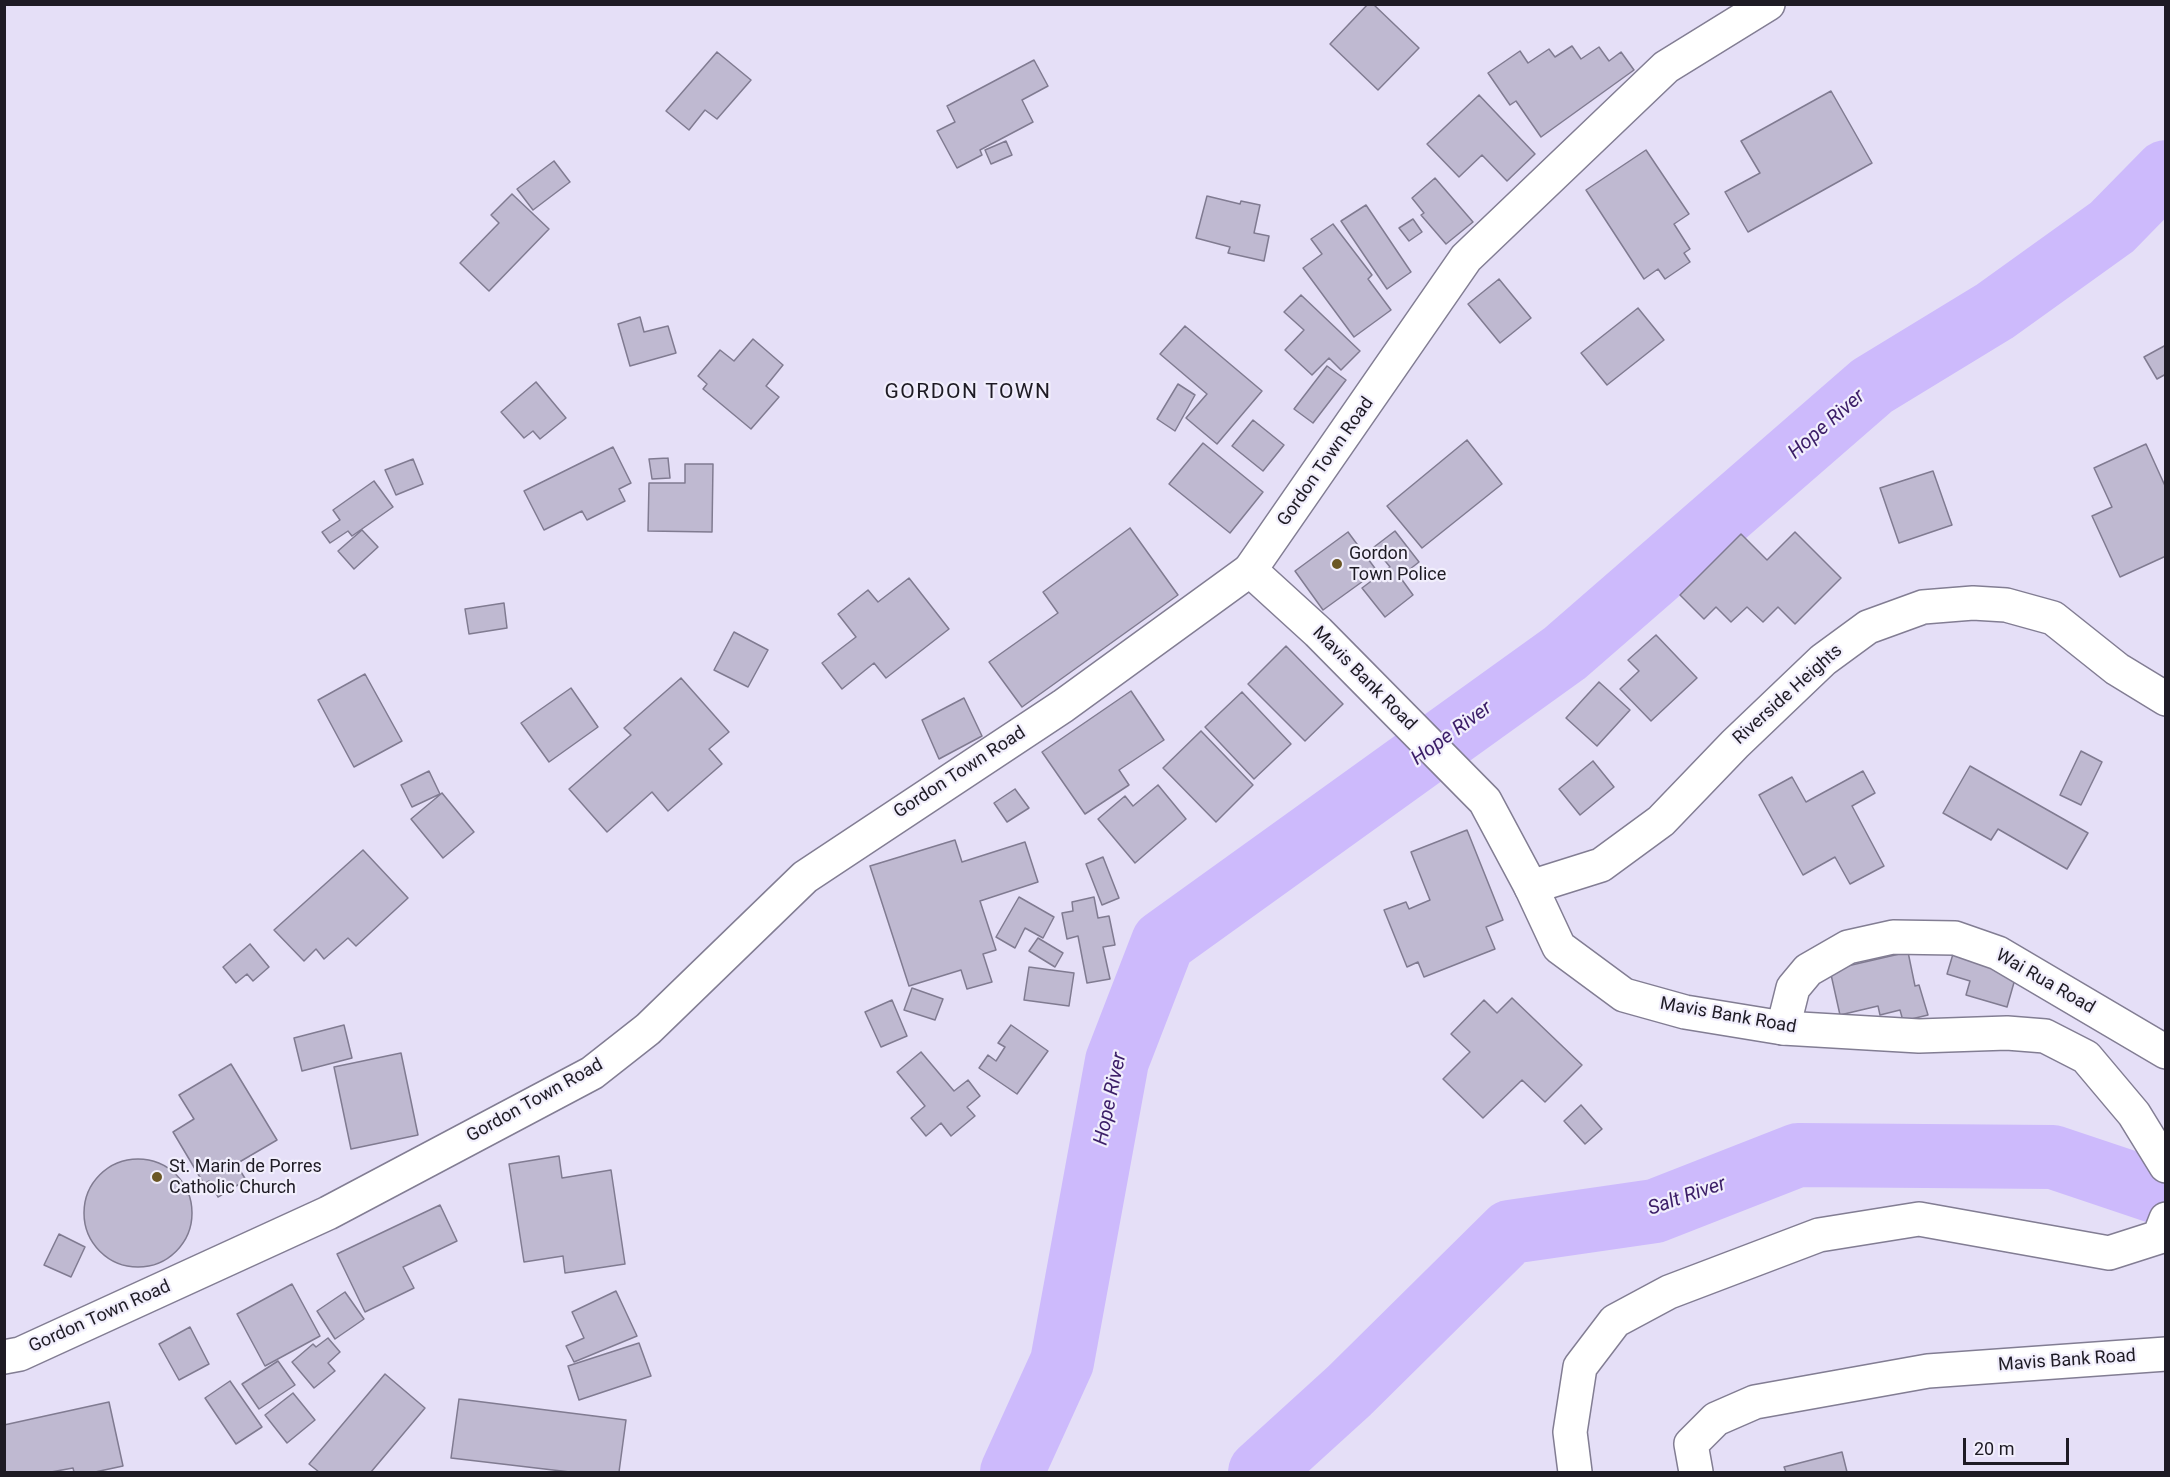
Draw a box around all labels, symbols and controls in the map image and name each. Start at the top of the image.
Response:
district label: GORDON TOWN [885,380,1051,406]
water label: Hope River [1784,385,1870,465]
street label: Gordon Town Road [1273,393,1379,531]
place label: Gordon Town Police [1349,543,1446,586]
marker: Gordon Town Police [1330,557,1344,571]
street label: Mavis Bank Road [1308,623,1420,735]
street label: Riverside Heights [1729,640,1847,750]
water label: Hope River [1407,697,1497,771]
street label: Gordon Town Road [890,722,1030,824]
street label: Wai Rua Road [1992,945,2098,1019]
street label: Mavis Bank Road [1658,993,1798,1039]
water label: Hope River [1090,1051,1132,1147]
street label: Gordon Town Road [463,1055,607,1147]
place label: St. Marin de Porres Catholic Church [169,1156,322,1198]
marker: St. Marin de Porres Catholic Church [150,1170,164,1184]
water label: Salt River [1645,1172,1729,1222]
street label: Gordon Town Road [26,1276,174,1358]
street label: Mavis Bank Road [1997,1345,2137,1377]
scale bar [1966,1426,2072,1464]
text: 20 m [1974,1438,2014,1459]

